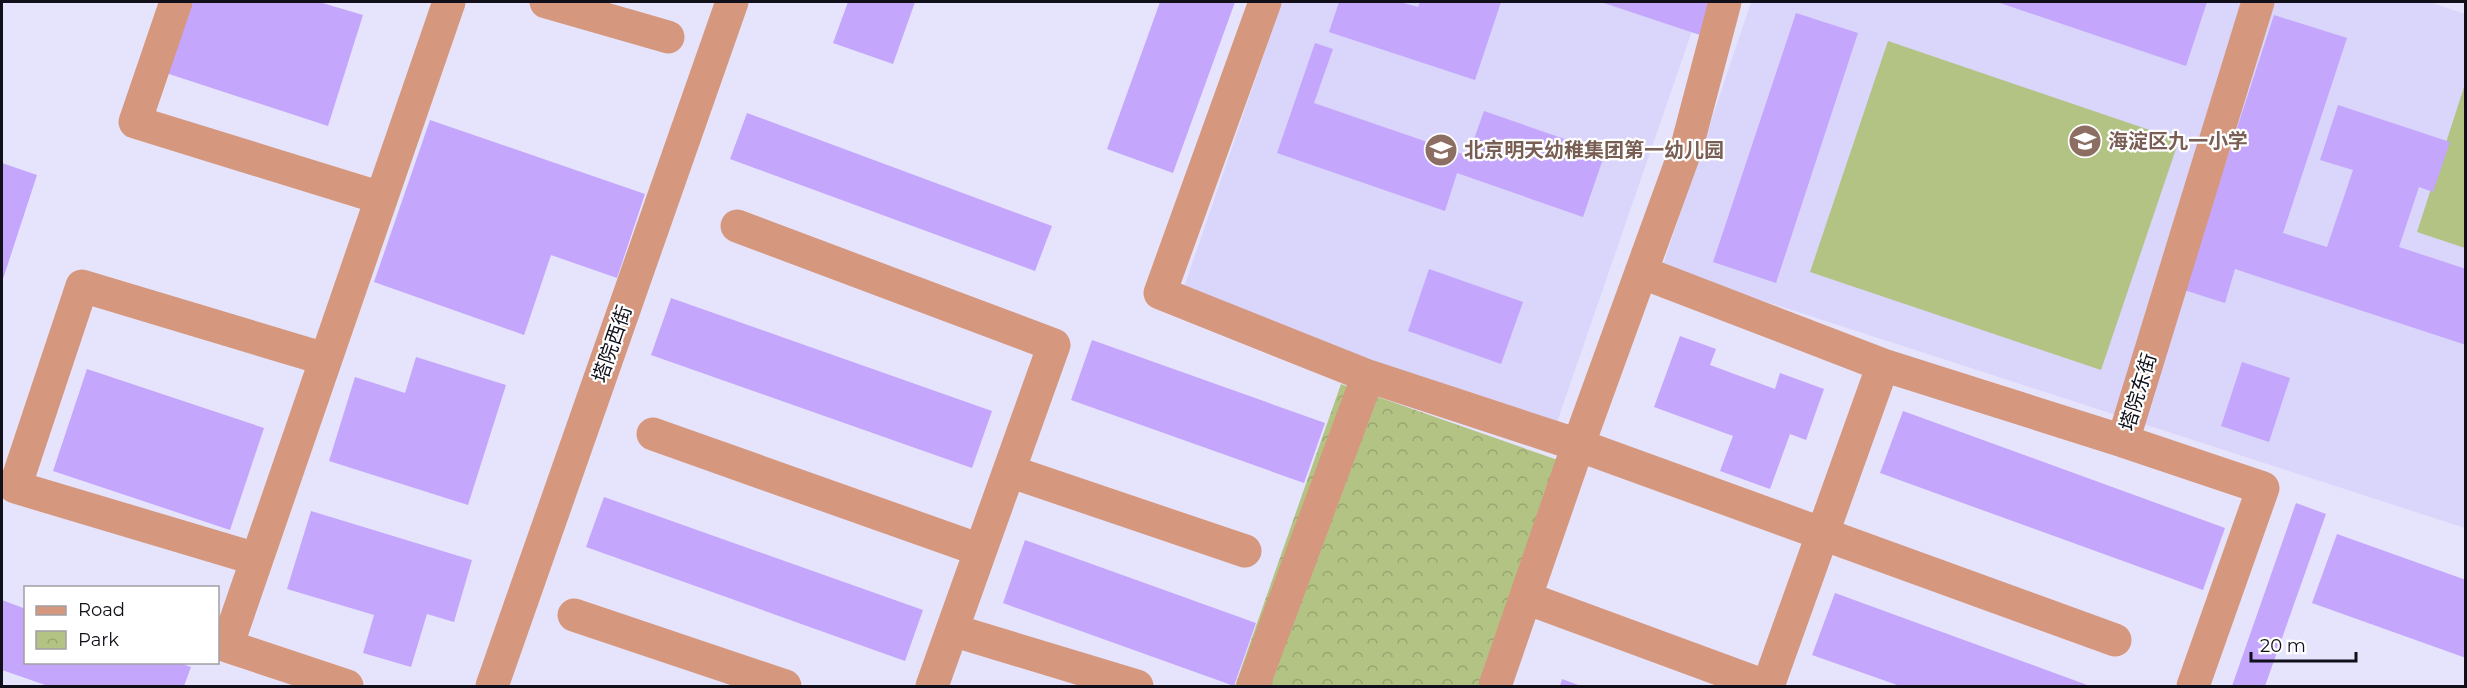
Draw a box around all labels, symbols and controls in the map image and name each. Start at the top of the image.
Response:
school or university icon: 海淀区九一小学 [2067,123,2103,159]
place label: 海淀区九一小学 [2108,129,2248,153]
school or university icon: 北京明天幼稚集团第一幼儿园 [1423,132,1459,168]
place label: 北京明天幼稚集团第一幼儿园 [1464,138,1724,162]
street label: 塔院西街 [588,302,636,386]
street label: 塔院东街 [2115,350,2161,434]
legend [24,586,219,664]
text: Road [78,599,125,621]
scale bar [2251,625,2356,663]
text: Park [78,629,119,651]
text: 20 m [2260,635,2306,657]

